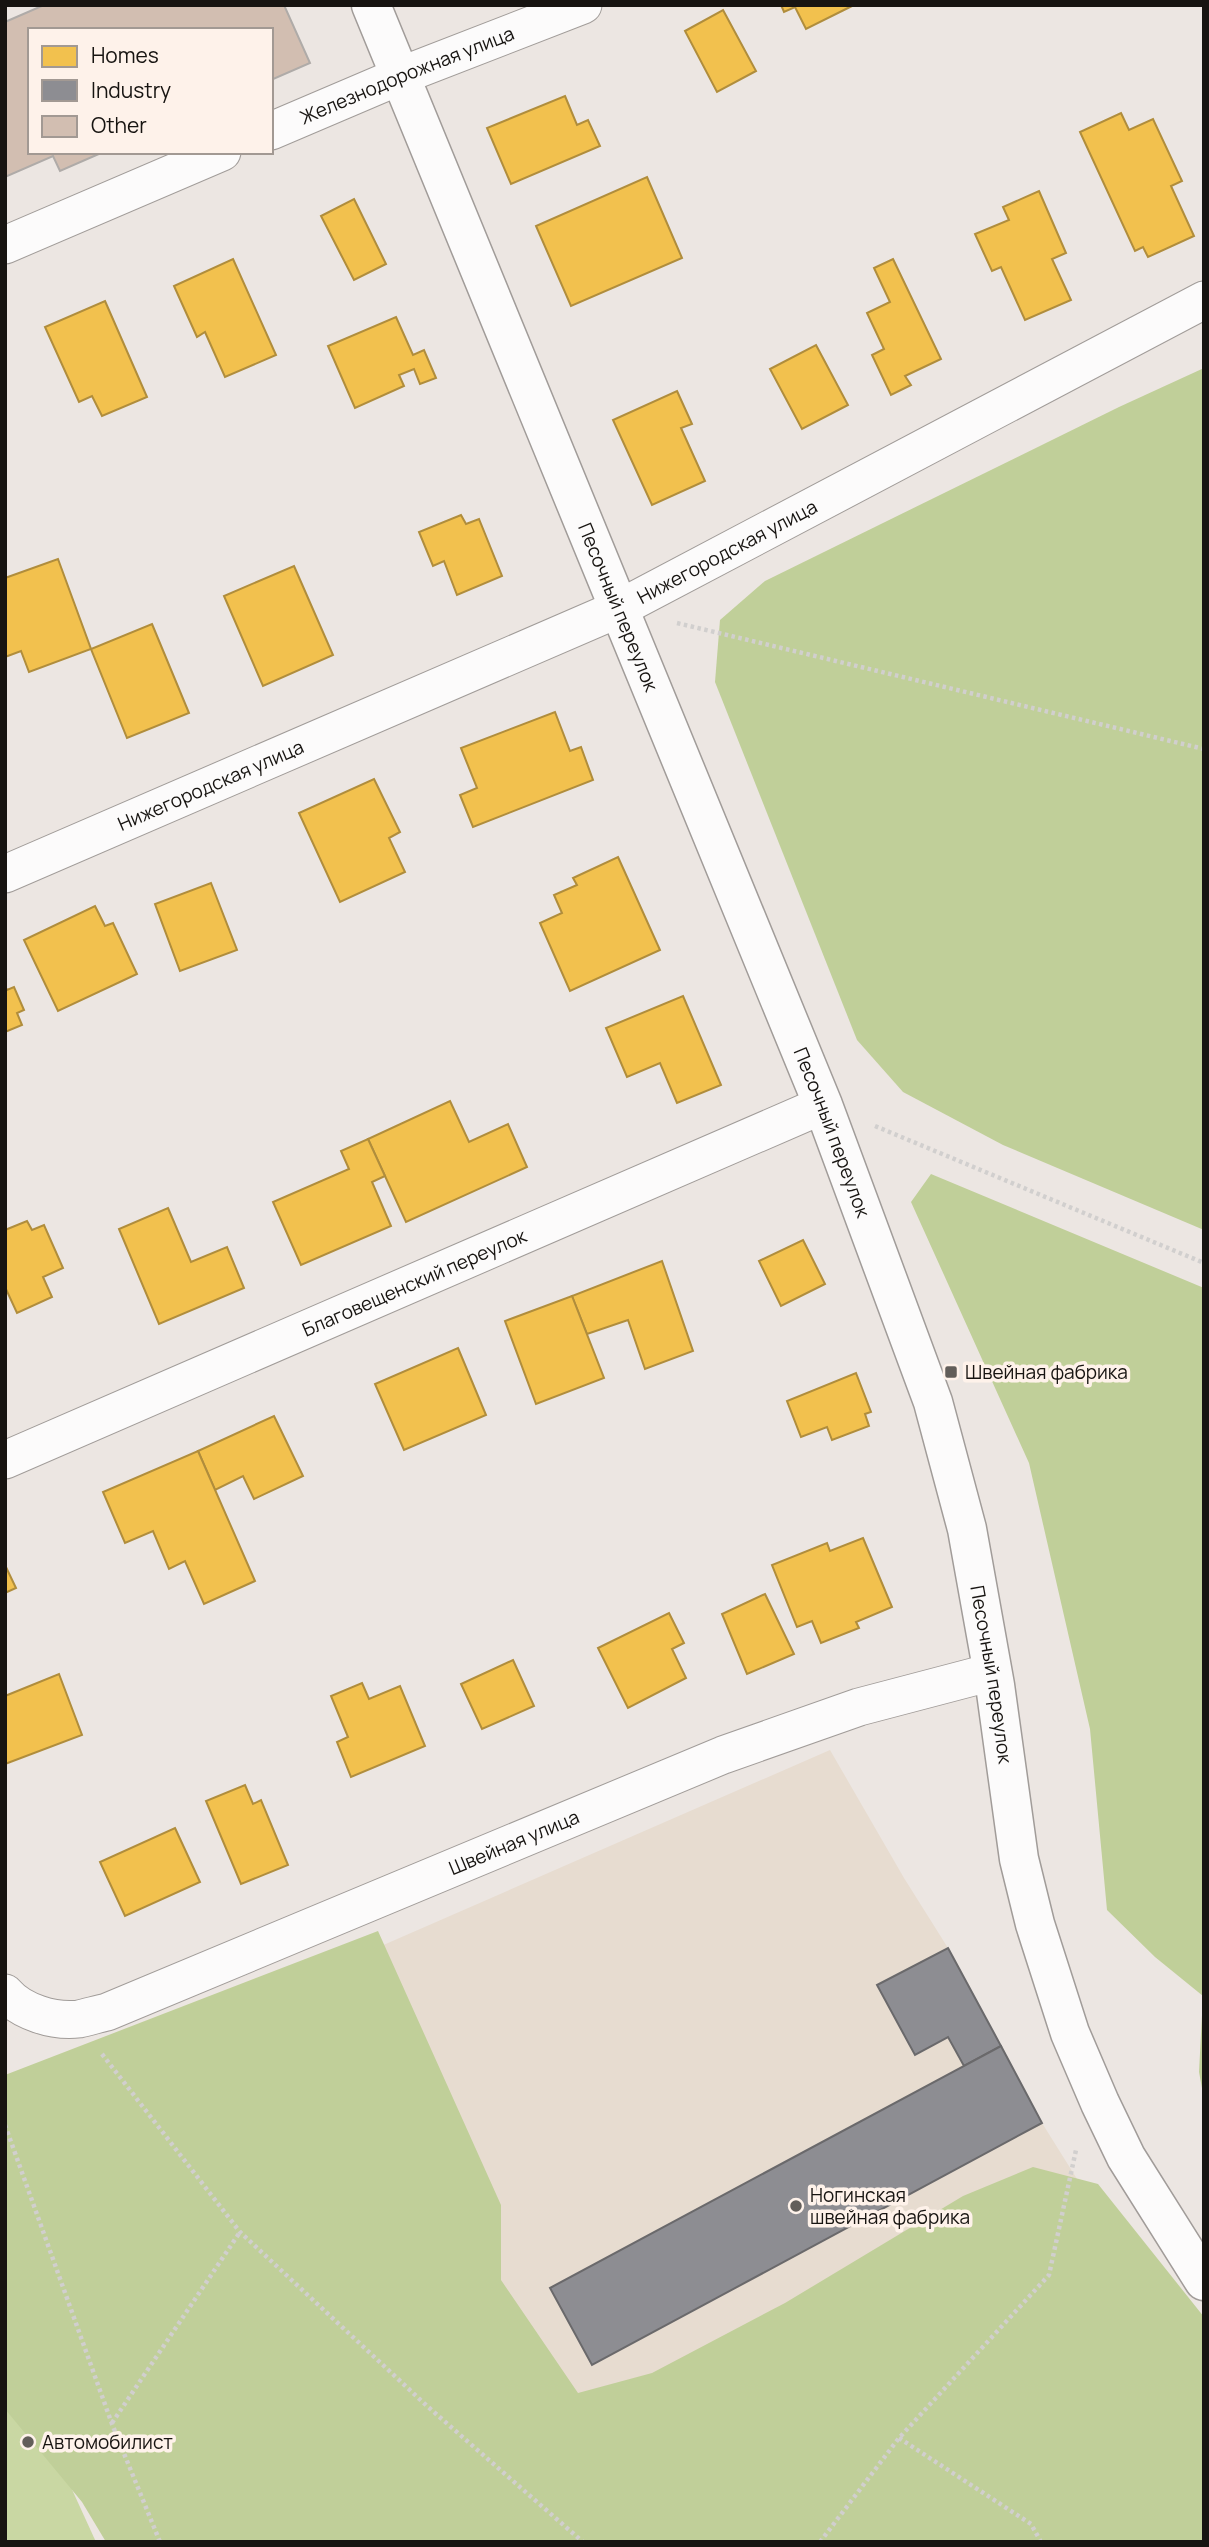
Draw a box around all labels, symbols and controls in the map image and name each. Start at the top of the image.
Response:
street label: Железнодорожная улица [296,20,518,130]
legend [28,28,273,154]
text: Homes [91,41,159,69]
text: Industry [91,76,171,104]
text: Other [91,111,147,139]
street label: Нижегородская улица [632,493,822,610]
street label: Песочный переулок [572,519,665,696]
street label: Нижегородская улица [114,733,308,837]
street label: Песочный переулок [788,1043,877,1221]
street label: Благовещенский переулок [298,1222,531,1343]
place label: Швейная фабрика [965,1359,1128,1385]
marker: Швейная фабрика [943,1364,959,1380]
street label: Песочный переулок [964,1583,1019,1766]
street label: Швейная улица [445,1803,583,1881]
place label: Ногинская швейная фабрика [810,2182,970,2230]
marker: Ногинская швейная фабрика [788,2198,804,2214]
place label: Автомобилист [42,2429,173,2455]
marker: Автомобилист [20,2434,36,2450]

